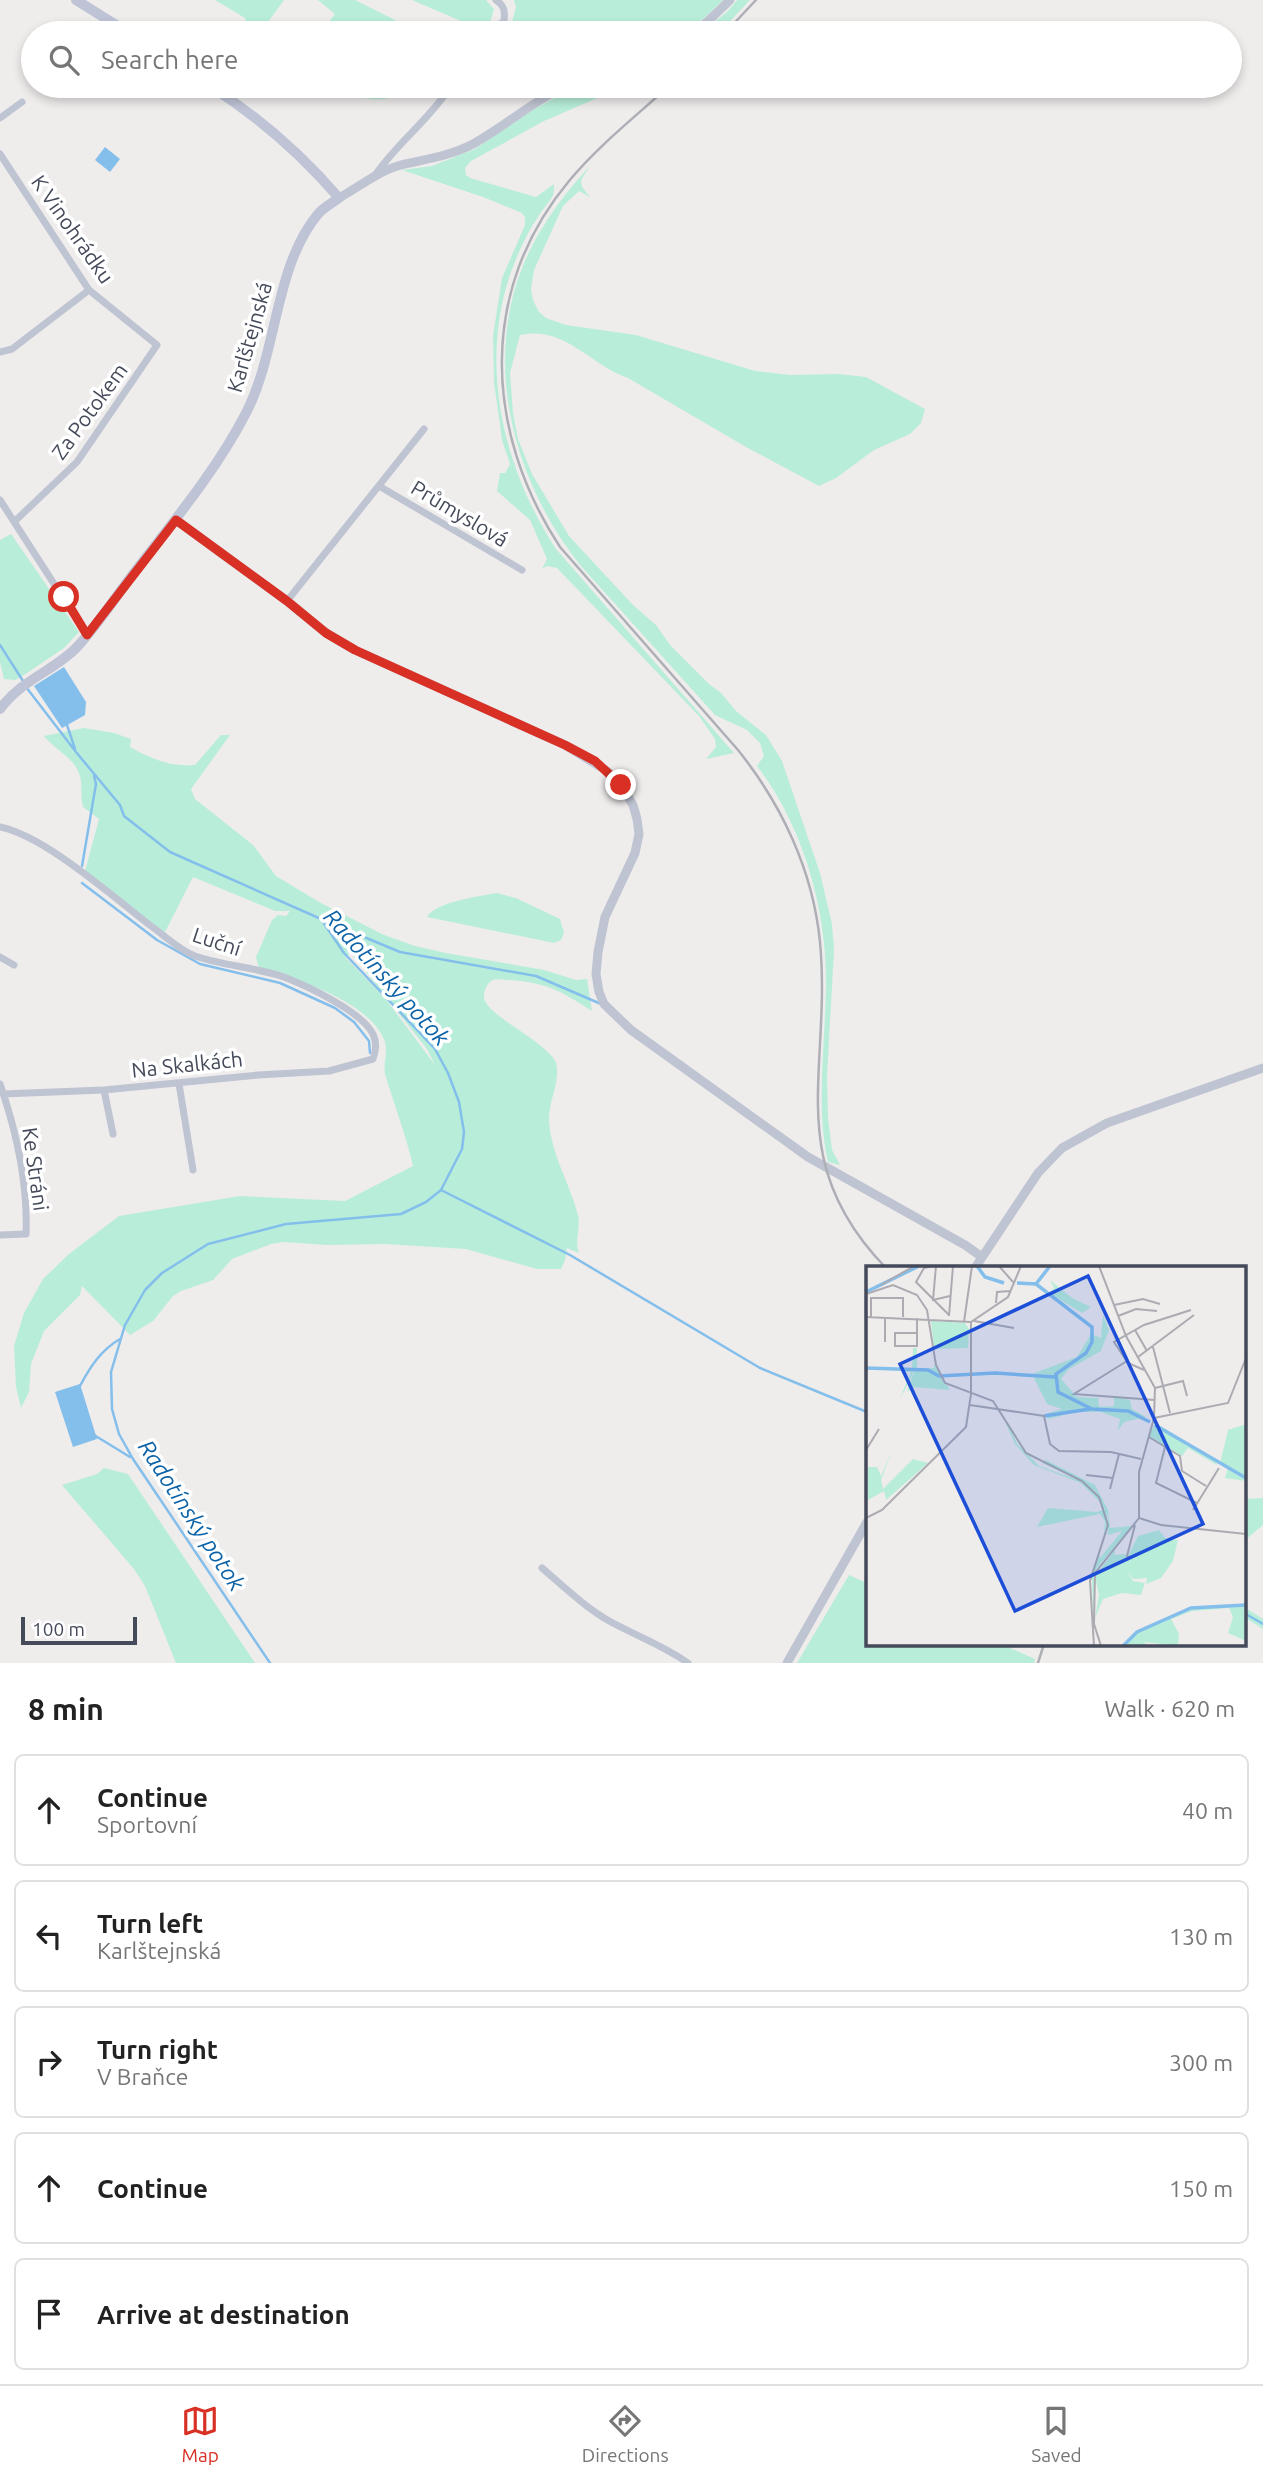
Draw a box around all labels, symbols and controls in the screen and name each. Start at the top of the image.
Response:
search box [21,21,1242,98]
icon: search [45,41,83,79]
text: Search here [101,45,238,74]
street label: K Vinohrádku [27,170,119,288]
street label: Karlštejnská [222,279,276,395]
street label: Za Potokem [46,358,132,464]
street label: Průmyslová [407,475,513,551]
route start [48,581,79,612]
route end [605,769,636,800]
water label: Radotínský potok [319,904,455,1050]
street label: Luční [190,922,245,960]
street label: Na Skalkách [130,1046,244,1082]
street label: Ke Stráni [18,1126,54,1212]
inset map [866,1266,1246,1646]
water label: Radotínský potok [134,1435,250,1595]
scale bar [21,1614,136,1646]
text: 100 m [32,1618,85,1640]
text: 8 min [28,1692,104,1726]
text: Walk · 620 m [1104,1696,1235,1721]
text: Continue [97,1783,208,1812]
icon: ahead [30,1791,68,1829]
text: 40 m [1182,1798,1233,1823]
text: Sportovní [97,1812,197,1837]
text: Turn left [97,1909,203,1938]
icon: left [30,1917,68,1955]
text: 130 m [1169,1924,1233,1949]
text: Karlštejnská [97,1938,221,1963]
text: Turn right [97,2035,218,2064]
icon: right [30,2043,68,2081]
text: 300 m [1169,2050,1233,2075]
text: V Braňce [97,2064,188,2089]
icon: ahead [30,2169,68,2207]
text: Continue [97,2174,208,2203]
text: 150 m [1169,2176,1233,2201]
icon: arrive [30,2295,68,2333]
text: Arrive at destination [97,2300,350,2329]
tab: Map [181,2402,219,2466]
tab: Directions [582,2402,669,2466]
tab: Saved [1031,2402,1082,2466]

